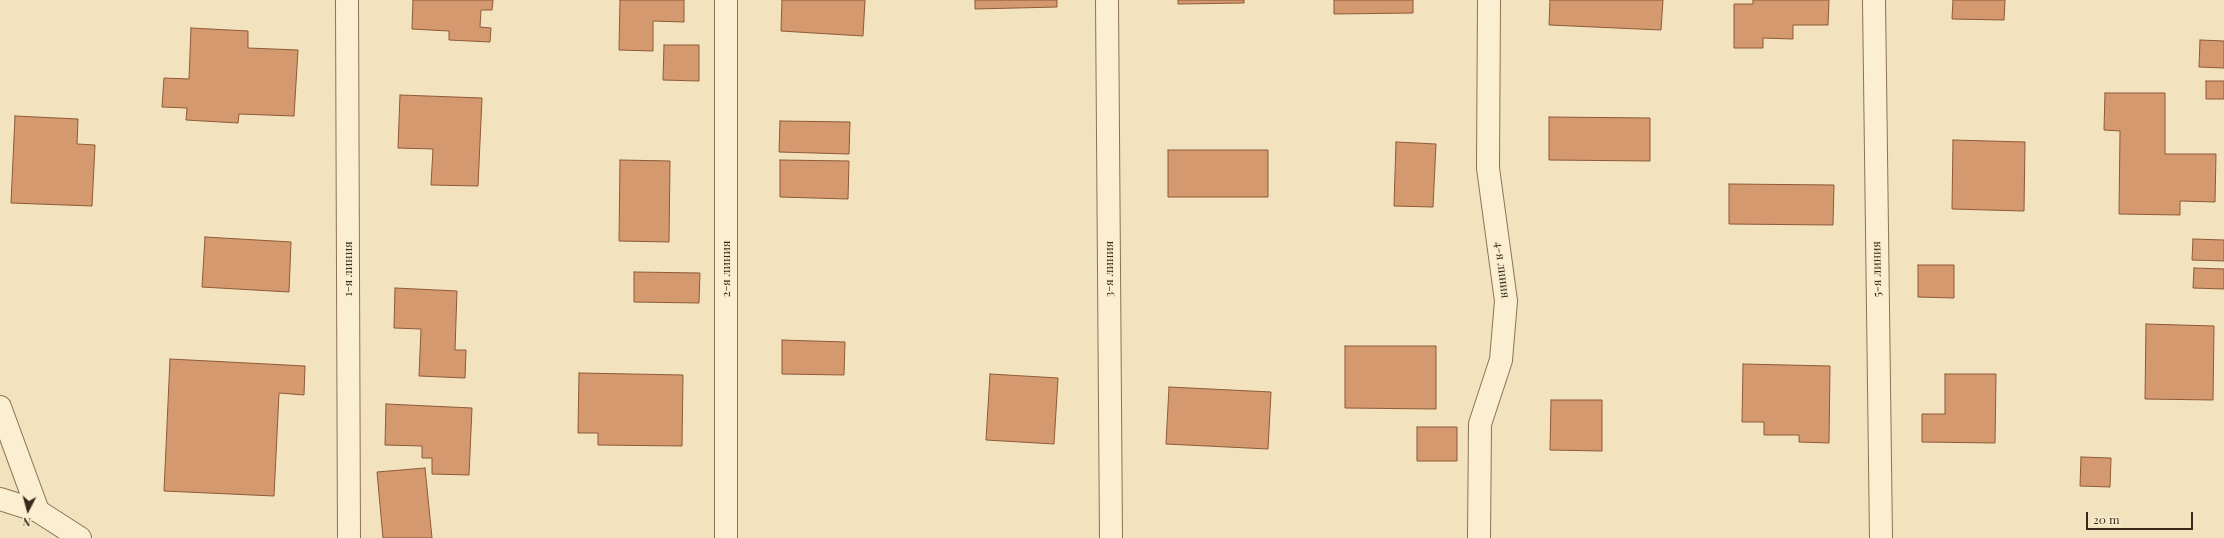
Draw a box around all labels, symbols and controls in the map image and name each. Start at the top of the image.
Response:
street label: 1-я линия [341,241,355,297]
street label: 2-я линия [719,241,733,297]
street label: 3-я линия [1102,241,1116,297]
street label: 4-я линия [1491,241,1513,299]
street label: 5-я линия [1869,241,1885,297]
north arrow [8,490,48,530]
scale bar [2088,504,2195,530]
text: 20 m [2093,511,2120,527]
text: N [22,515,31,530]

